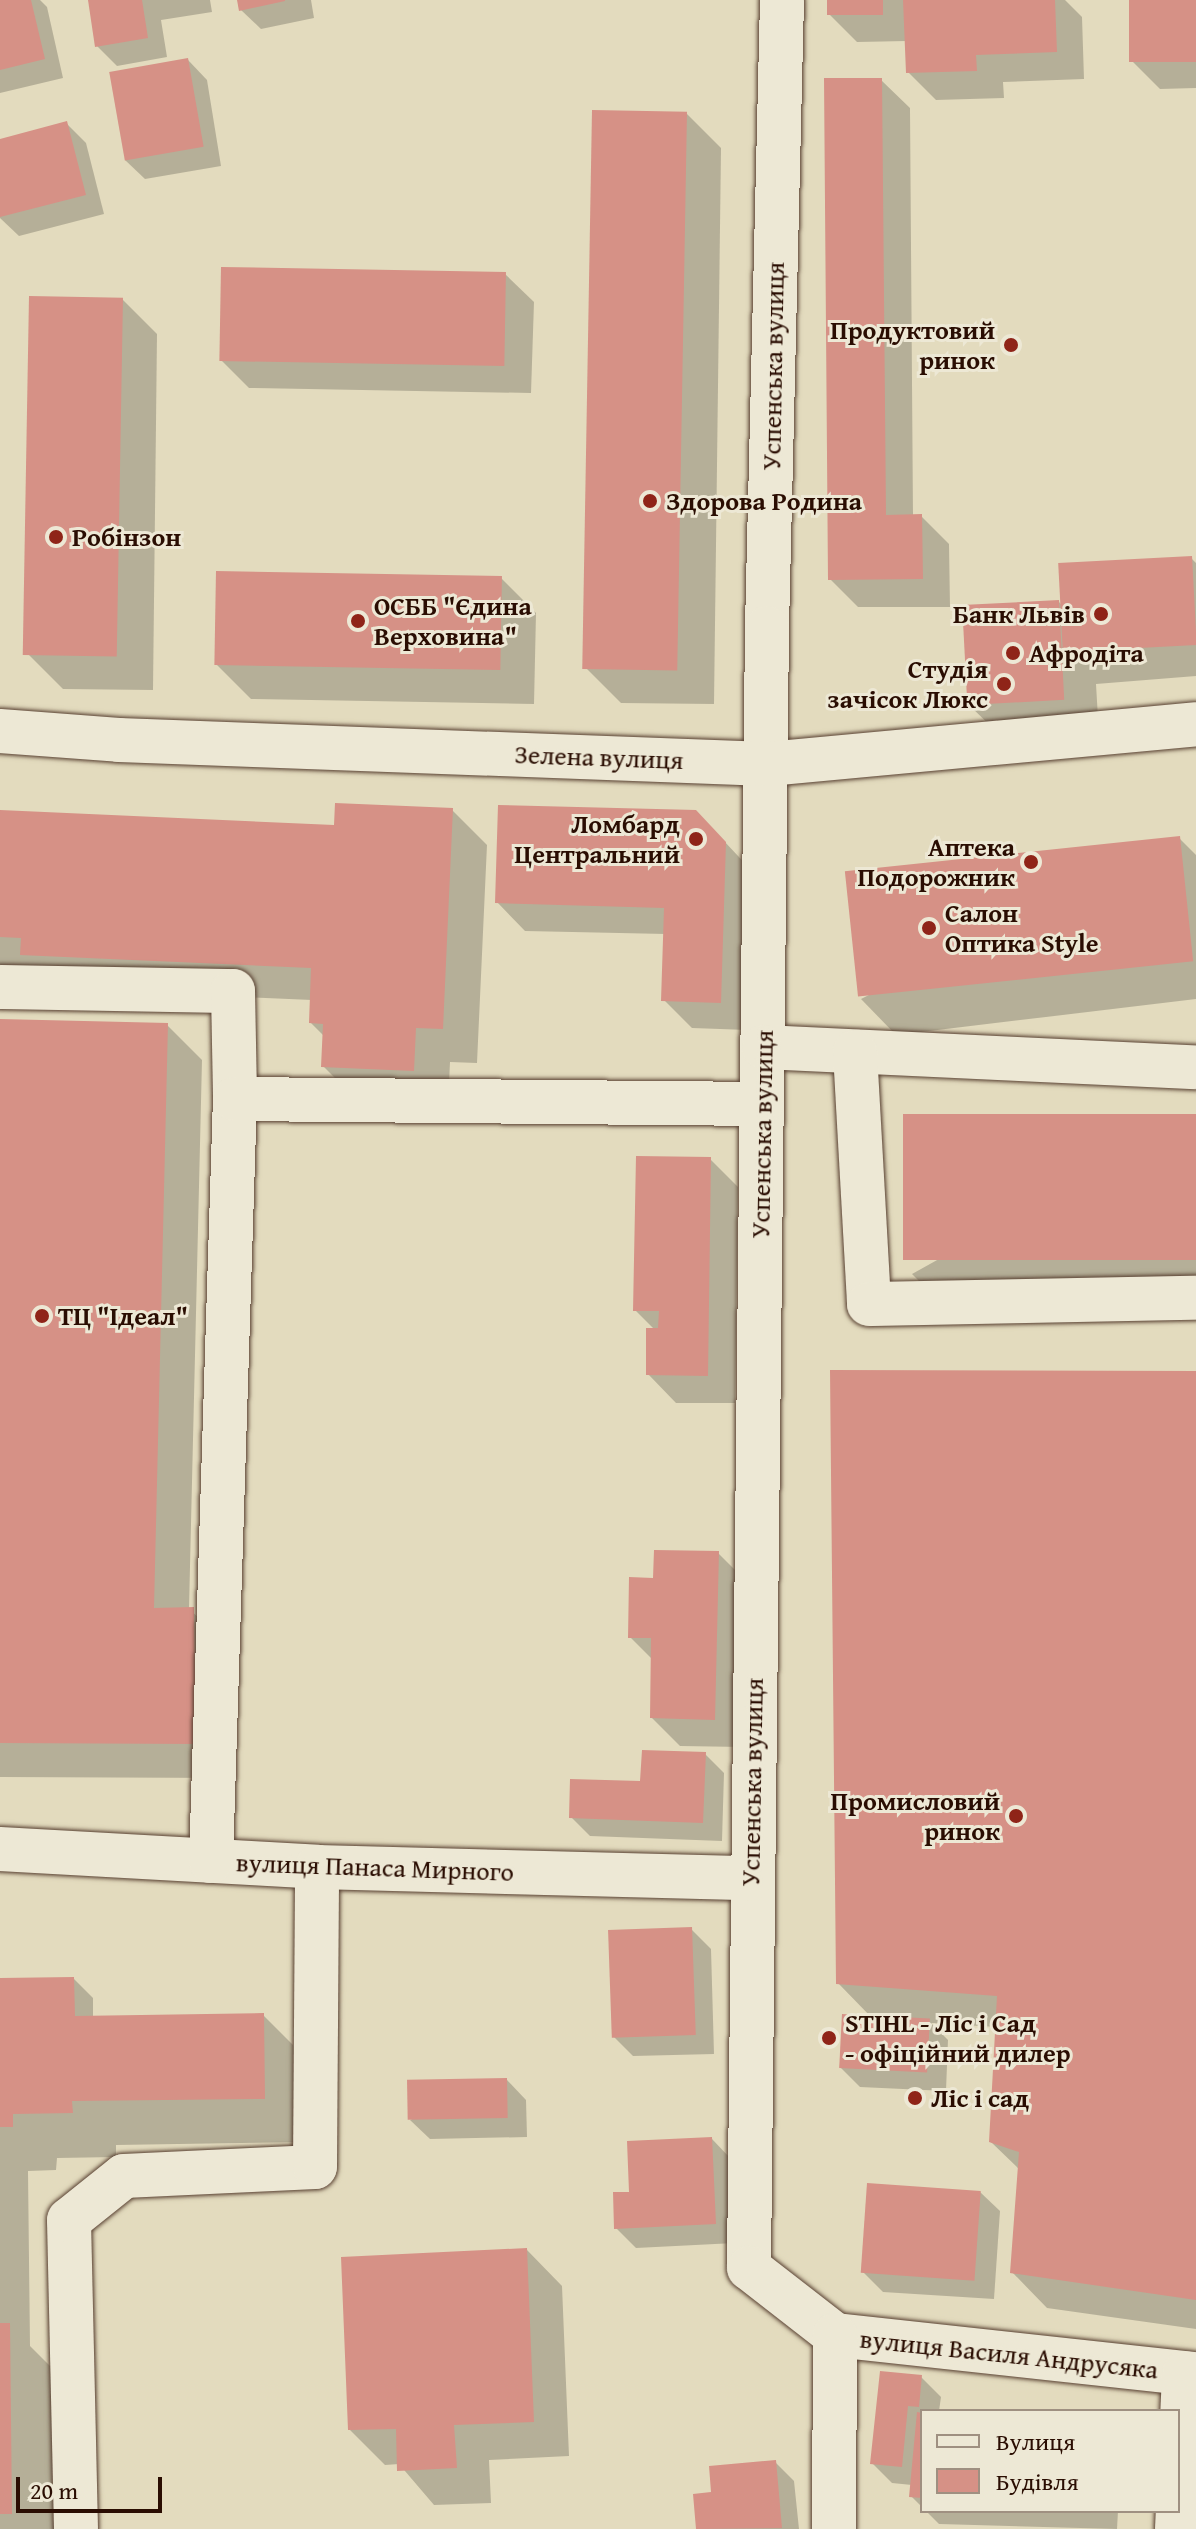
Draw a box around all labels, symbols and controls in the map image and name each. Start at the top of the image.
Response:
street label: Успенська вулиця [756,262,790,470]
place label: Продуктовий ринок [830,314,995,376]
marker: Продуктовий ринок [1002,336,1020,354]
place label: Здорова Родина [666,485,862,517]
marker: Здорова Родина [641,492,659,510]
place label: Робінзон [72,521,181,553]
marker: Робінзон [47,528,65,546]
place label: ОСББ "Єдина Верховина" [374,590,532,652]
place label: Банк Львів [953,598,1085,630]
marker: Банк Львів [1092,605,1110,623]
marker: ОСББ "Єдина Верховина" [349,612,367,630]
place label: Афродіта [1029,637,1144,669]
marker: Афродіта [1004,644,1022,662]
place label: Студія зачісок Люкс [827,653,988,714]
marker: Студія зачісок Люкс [995,675,1013,693]
street label: Зелена вулиця [514,738,684,776]
place label: Ломбард Центральний [514,808,680,870]
marker: Ломбард Центральний [687,830,705,848]
place label: Аптека Подорожник [857,831,1015,892]
marker: Аптека Подорожник [1022,853,1040,871]
place label: Салон Оптика Style [945,897,1099,958]
marker: Салон Оптика Style [920,919,938,937]
street label: Успенська вулиця [745,1030,779,1238]
place label: ТЦ "Ідеал" [58,1300,188,1332]
marker: ТЦ "Ідеал" [33,1307,51,1325]
street label: Успенська вулиця [735,1678,769,1886]
place label: Промисловий ринок [831,1785,1000,1846]
marker: Промисловий ринок [1007,1807,1025,1825]
street label: вулиця Панаса Мирного [235,1847,515,1887]
place label: STIHL - Ліс і Сад - офіційний дилер [845,2007,1071,2068]
marker: STIHL - Ліс і Сад - офіційний дилер [820,2029,838,2047]
place label: Ліс і сад [931,2082,1029,2114]
marker: Ліс і сад [906,2089,924,2107]
street label: вулиця Василя Андрусяка [858,2323,1160,2385]
legend [920,2409,1180,2513]
text: Вулиця [996,2424,1075,2459]
scale bar [20,2461,166,2511]
text: Будівля [996,2464,1079,2499]
text: 20 m [30,2473,78,2508]

